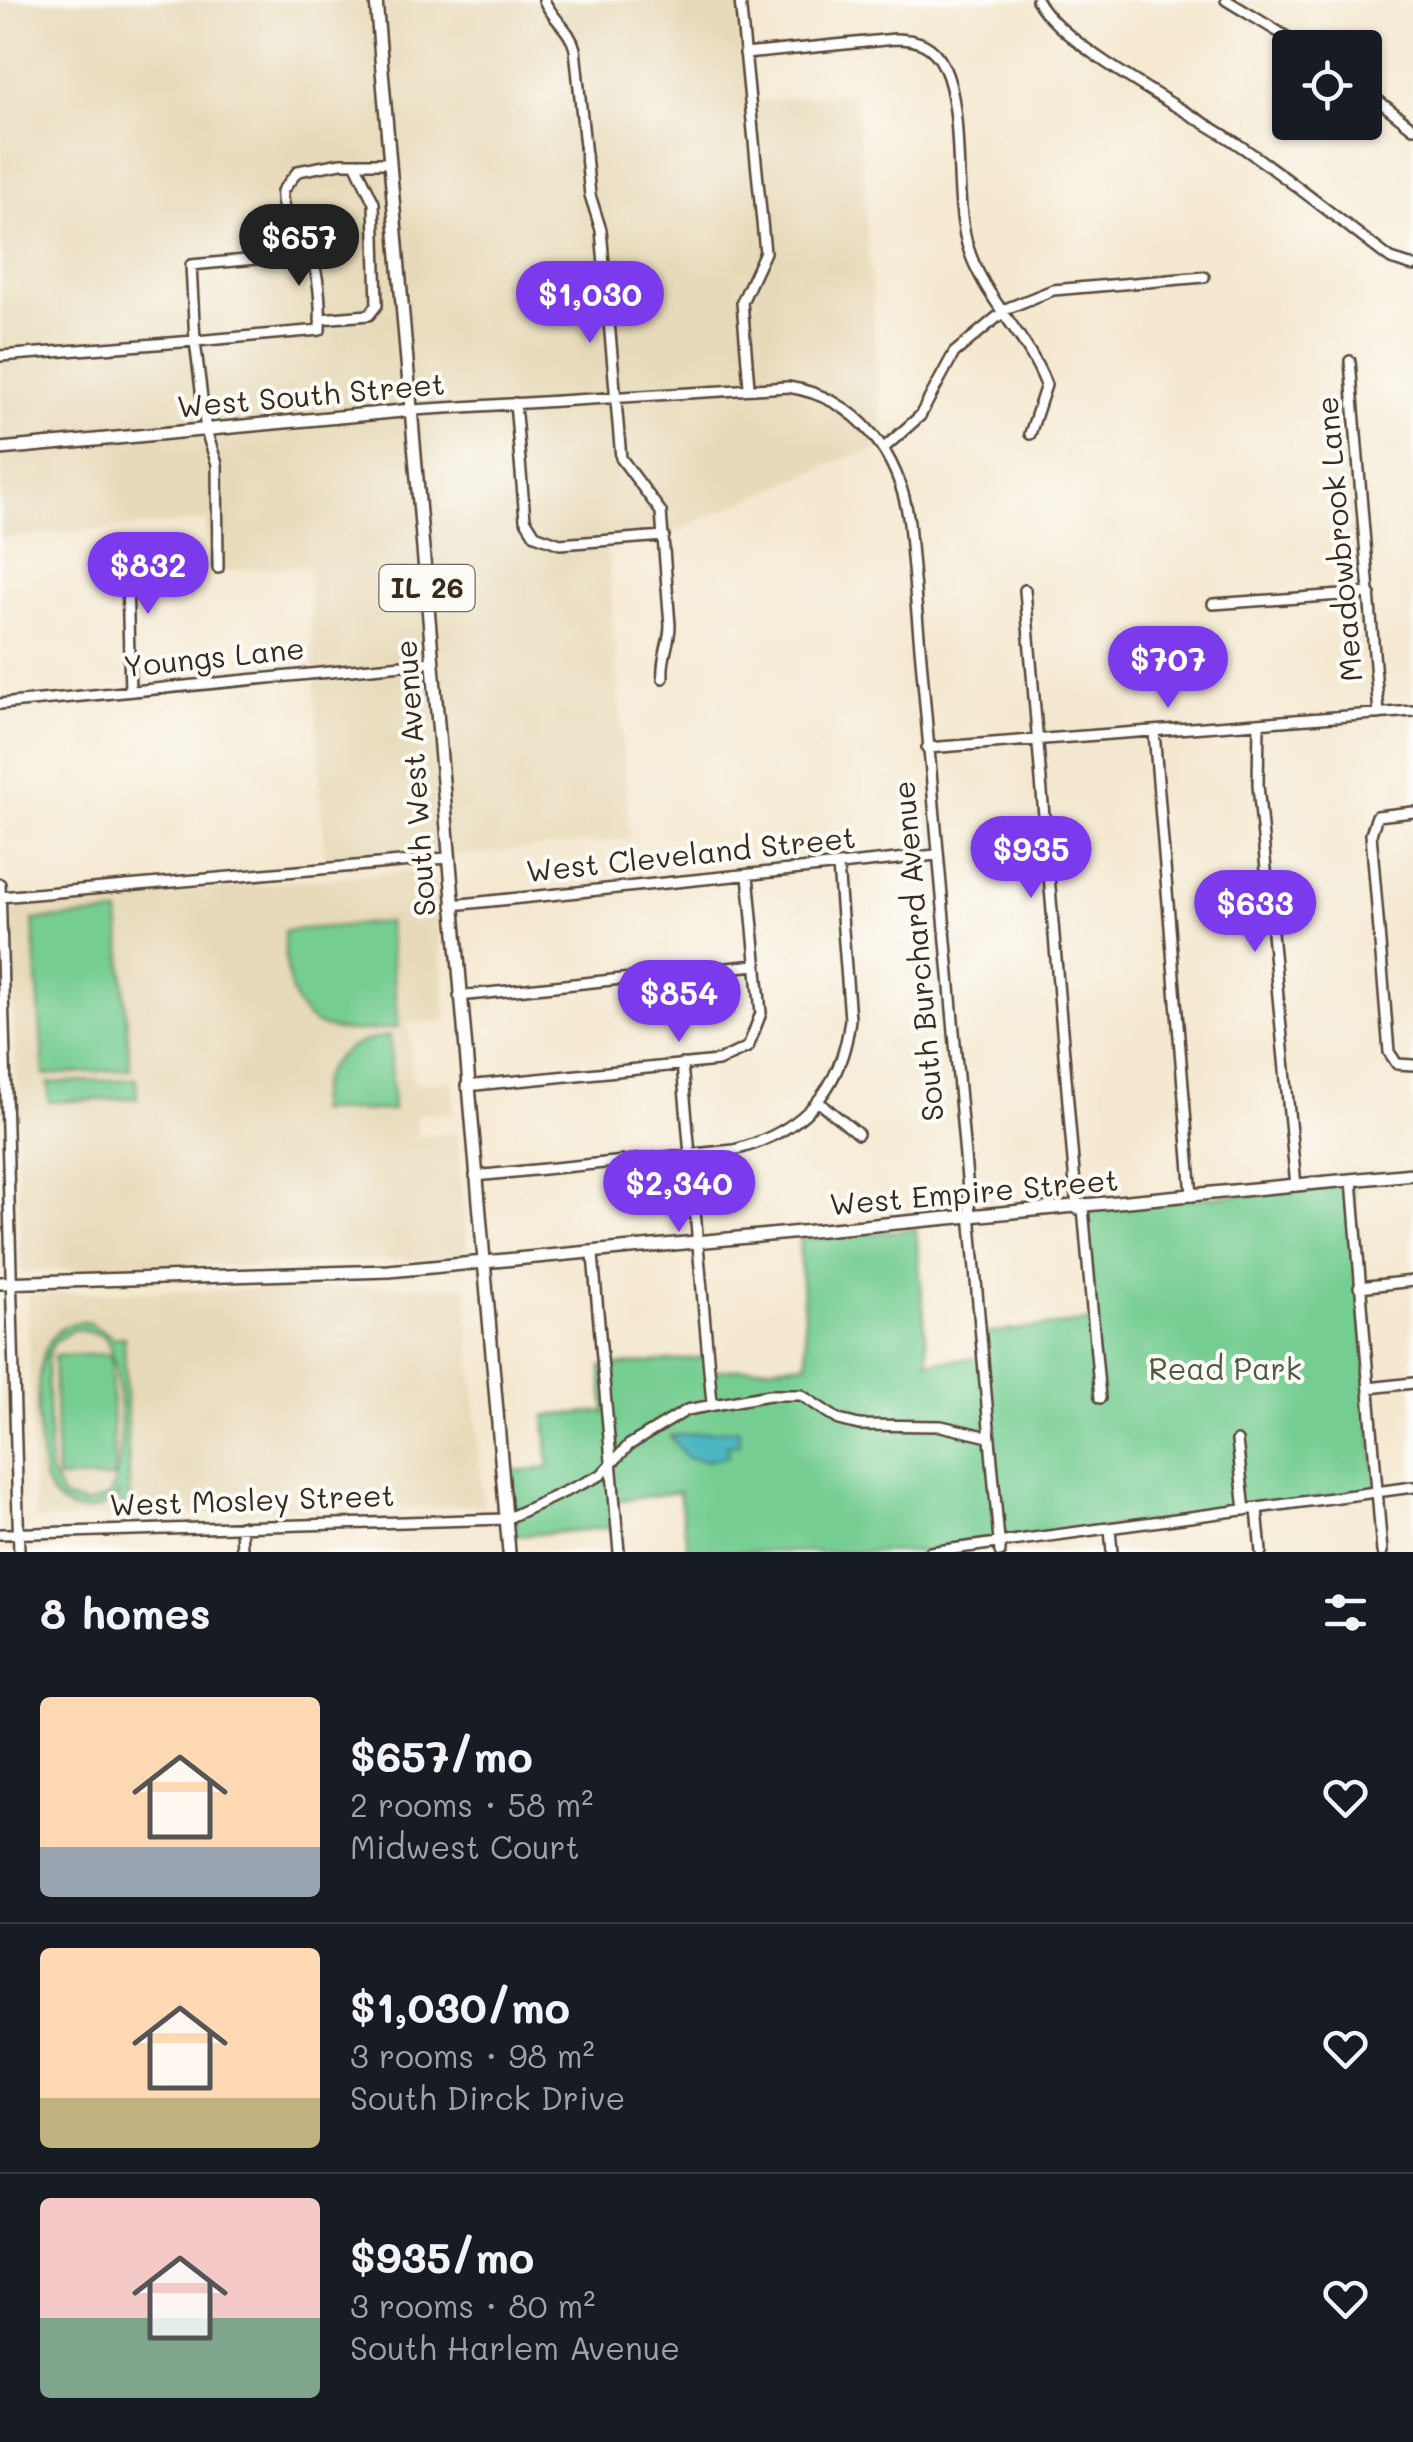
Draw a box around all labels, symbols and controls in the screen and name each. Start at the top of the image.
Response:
map controls [1272,30,1382,140]
button: locate [1272,30,1382,140]
pin: $657 [240,204,358,289]
text: $657 [261,215,337,257]
pin: $1,030 [509,261,671,346]
text: $1,030 [538,272,642,314]
street label: West South Street [175,362,446,426]
street label: Meadowbrook Lane [1306,395,1370,683]
pin: $832 [89,532,207,617]
text: $832 [110,543,186,585]
road number: IL 26 [380,565,474,611]
pin: $707 [1109,626,1227,711]
street label: Youngs Lane [121,627,306,685]
text: $707 [1130,637,1206,679]
street label: South West Avenue [384,639,444,918]
street label: South Burchard Avenue [882,779,952,1123]
street label: West Cleveland Street [524,816,858,890]
pin: $935 [972,816,1090,901]
text: $935 [993,827,1069,869]
pin: $633 [1196,870,1314,955]
text: $633 [1216,881,1294,923]
pin: $854 [620,960,738,1045]
text: $854 [640,971,718,1013]
pin: $2,340 [598,1150,760,1235]
street label: West Empire Street [828,1158,1120,1224]
text: $2,340 [625,1161,733,1203]
park label: Read Park [1148,1348,1302,1388]
street label: West Mosley Street [109,1474,395,1524]
text: 8 homes [40,1585,211,1640]
icon: filters [1318,1585,1373,1640]
text: $657/mo [350,1728,533,1783]
icon: home [120,1737,240,1857]
icon: heart [1318,1770,1373,1825]
text: 2 rooms · 58 m² [350,1783,593,1825]
text: Midwest Court [350,1825,580,1867]
text: $1,030/mo [350,1979,570,2034]
icon: home [120,1988,240,2108]
icon: heart [1318,2021,1373,2076]
text: 3 rooms · 98 m² [350,2034,595,2076]
text: South Dirck Drive [350,2076,625,2118]
text: $935/mo [350,2229,534,2284]
icon: home [120,2238,240,2358]
icon: heart [1318,2271,1373,2326]
text: 3 rooms · 80 m² [350,2284,595,2326]
text: South Harlem Avenue [350,2326,680,2368]

